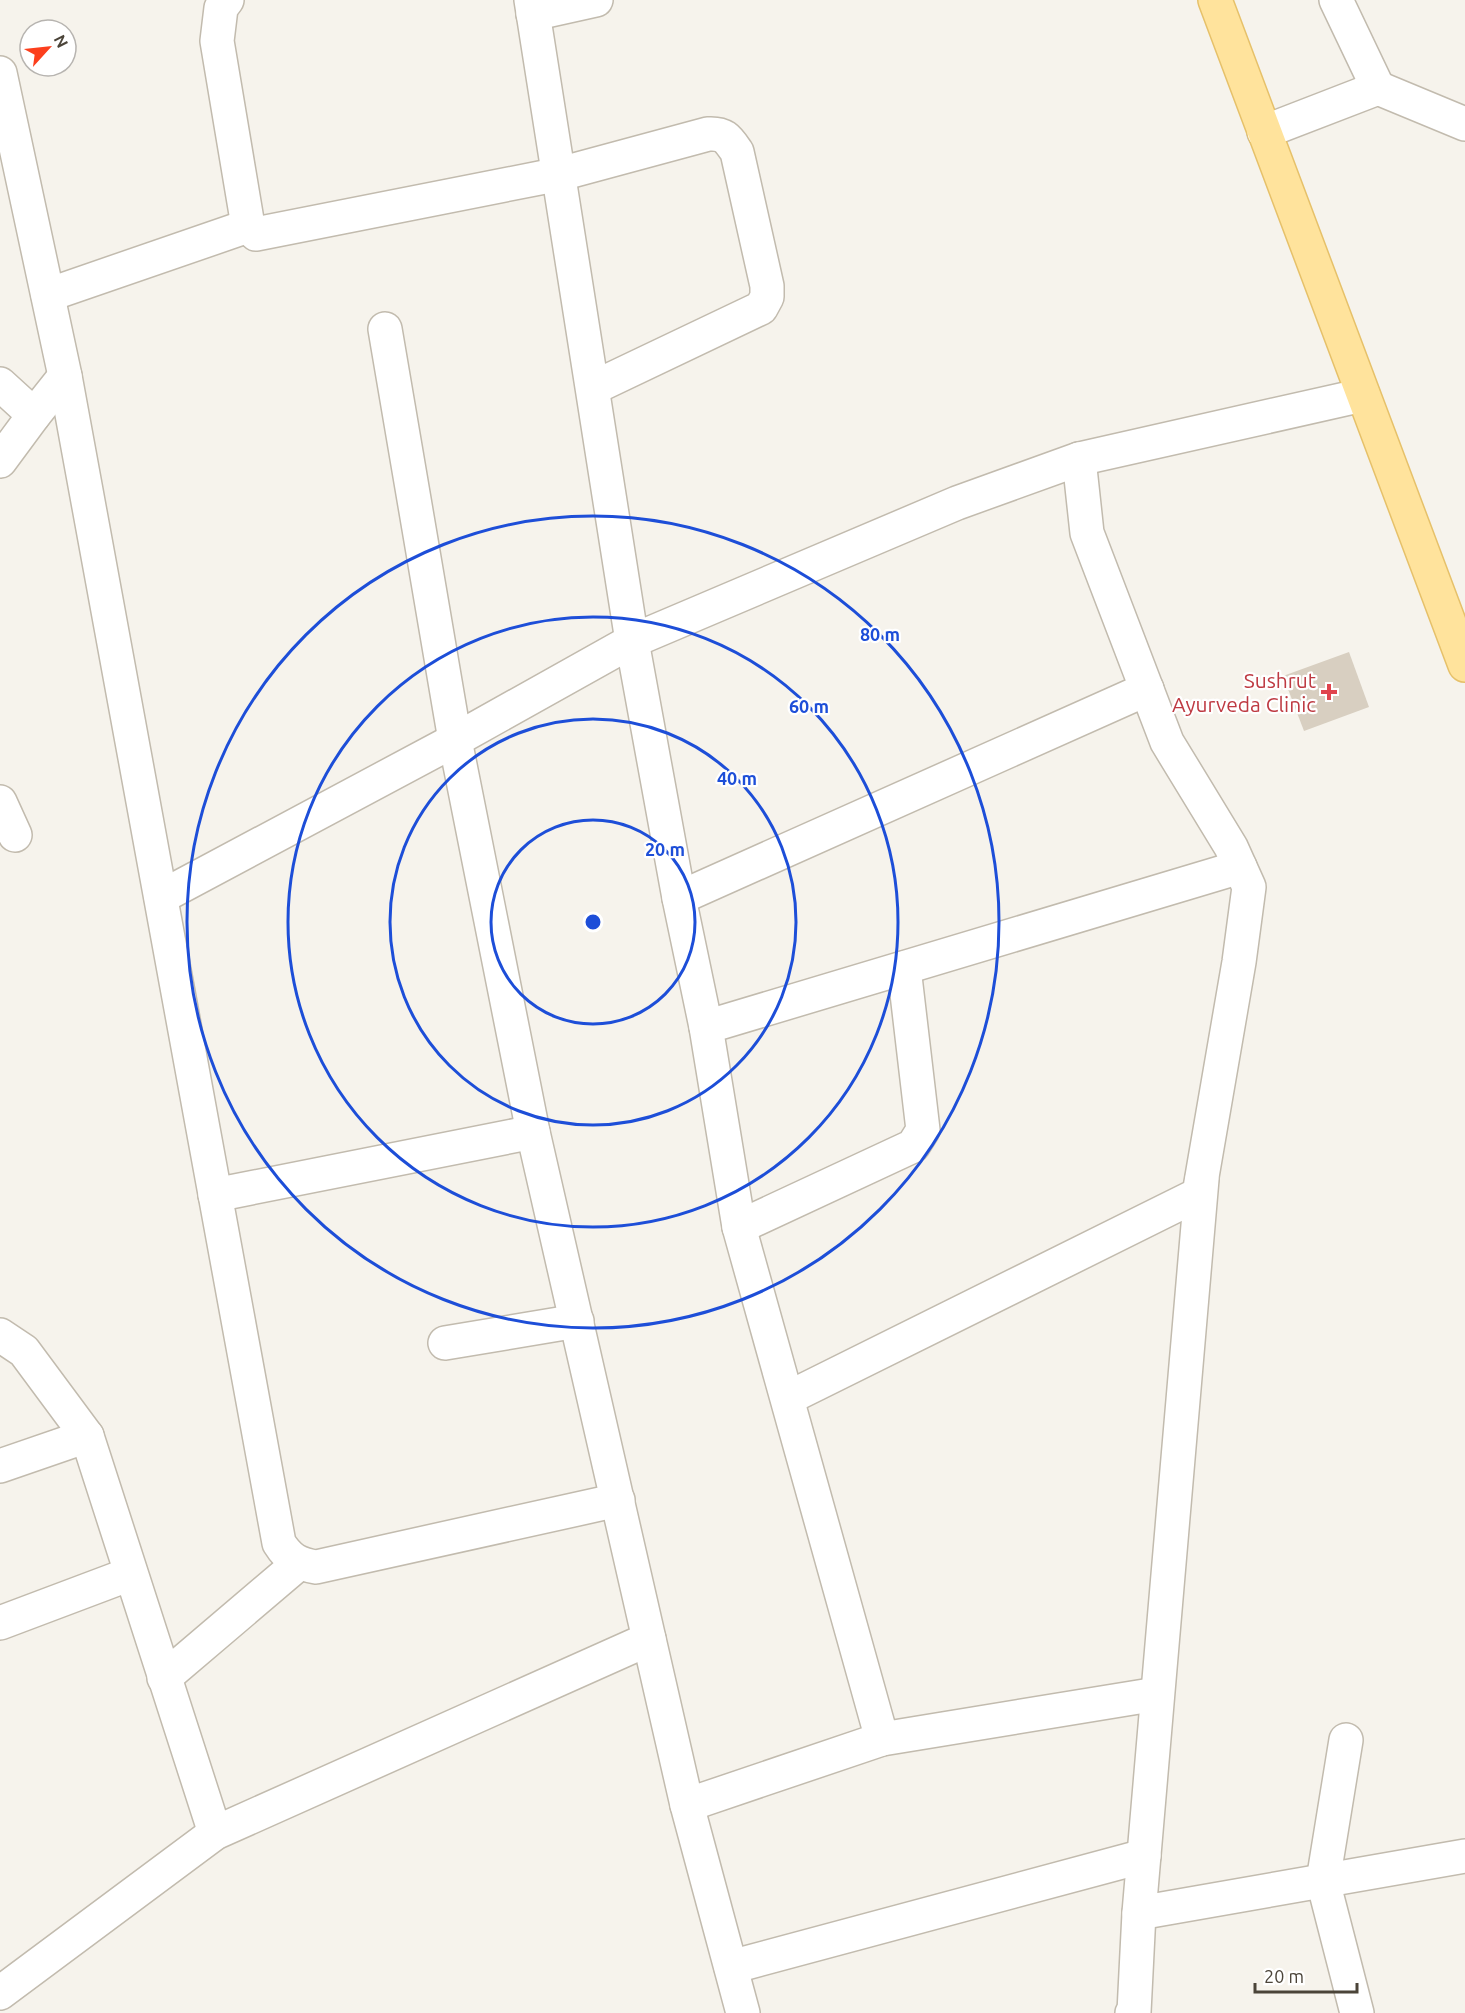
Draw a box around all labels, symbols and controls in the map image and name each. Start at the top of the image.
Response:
north arrow [18,18,78,78]
text: N [51,32,72,51]
text: 80 m [860,624,900,644]
place label: Sushrut Ayurveda Clinic [1172,668,1316,716]
marker: Sushrut Ayurveda Clinic [1320,683,1338,701]
text: 60 m [789,696,829,716]
text: 40 m [717,768,757,788]
text: 20 m [645,839,685,859]
centre of rings [583,912,603,932]
scale bar [1255,1956,1357,1994]
text: 20 m [1264,1966,1304,1986]

